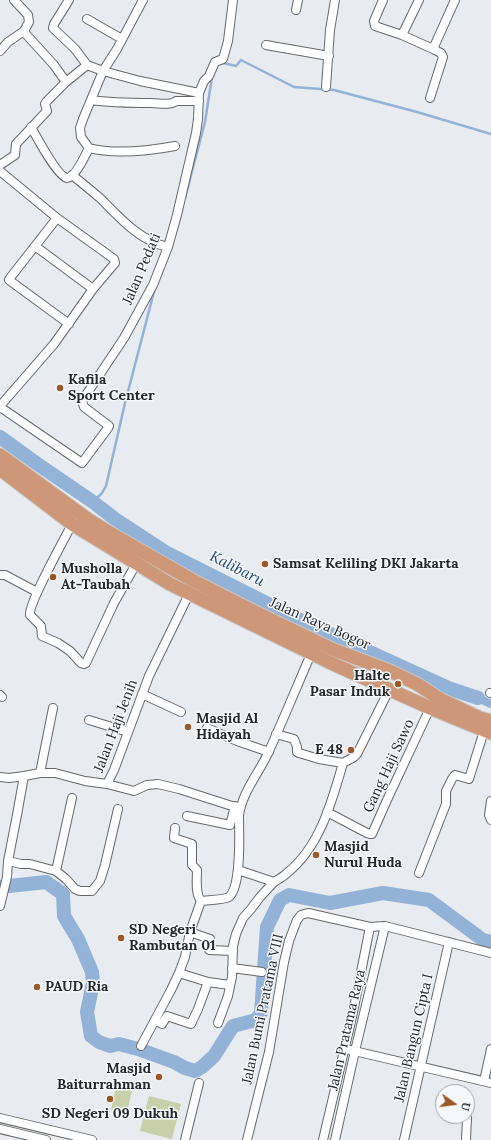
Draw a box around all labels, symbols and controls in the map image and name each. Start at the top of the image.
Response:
street label: Jalan Pedati [119,231,165,307]
place label: Kafila Sport Center [68,372,155,404]
marker: Kafila Sport Center [55,383,65,393]
water label: Kalibaru [207,548,267,590]
place label: Samsat Keliling DKI Jakarta [273,556,459,572]
marker: Samsat Keliling DKI Jakarta [260,559,270,569]
place label: Musholla At-Taubah [61,561,130,594]
marker: Musholla At-Taubah [48,572,58,582]
street label: Jalan Raya Bogor [267,594,373,654]
place label: Halte Pasar Induk [310,668,390,700]
street label: Jalan Haji Jenih [91,677,141,775]
marker: Halte Pasar Induk [393,679,403,689]
place label: Masjid Al Hidayah [196,711,258,744]
street label: Gang Haji Sawo [360,717,418,815]
marker: Masjid Al Hidayah [183,722,193,732]
place label: E 48 [315,742,343,758]
marker: E 48 [346,745,356,755]
place label: Masjid Nurul Huda [324,839,402,872]
marker: Masjid Nurul Huda [311,850,321,860]
place label: SD Negeri Rambutan 01 [129,922,216,954]
street label: Jalan Bumi Pratama VIII [239,932,287,1086]
marker: SD Negeri Rambutan 01 [116,933,126,943]
street label: Jalan Pratama Raya [325,968,369,1092]
street label: Jalan Bangun Cipta I [391,972,437,1104]
place label: PAUD Ria [45,979,108,995]
marker: PAUD Ria [32,982,42,992]
place label: Masjid Baiturrahman [57,1061,151,1094]
marker: Masjid Baiturrahman [154,1072,164,1082]
north arrow [435,1084,475,1124]
marker: SD Negeri 09 Dukuh [105,1094,115,1104]
text: U [458,1101,473,1112]
place label: SD Negeri 09 Dukuh [42,1106,178,1122]

